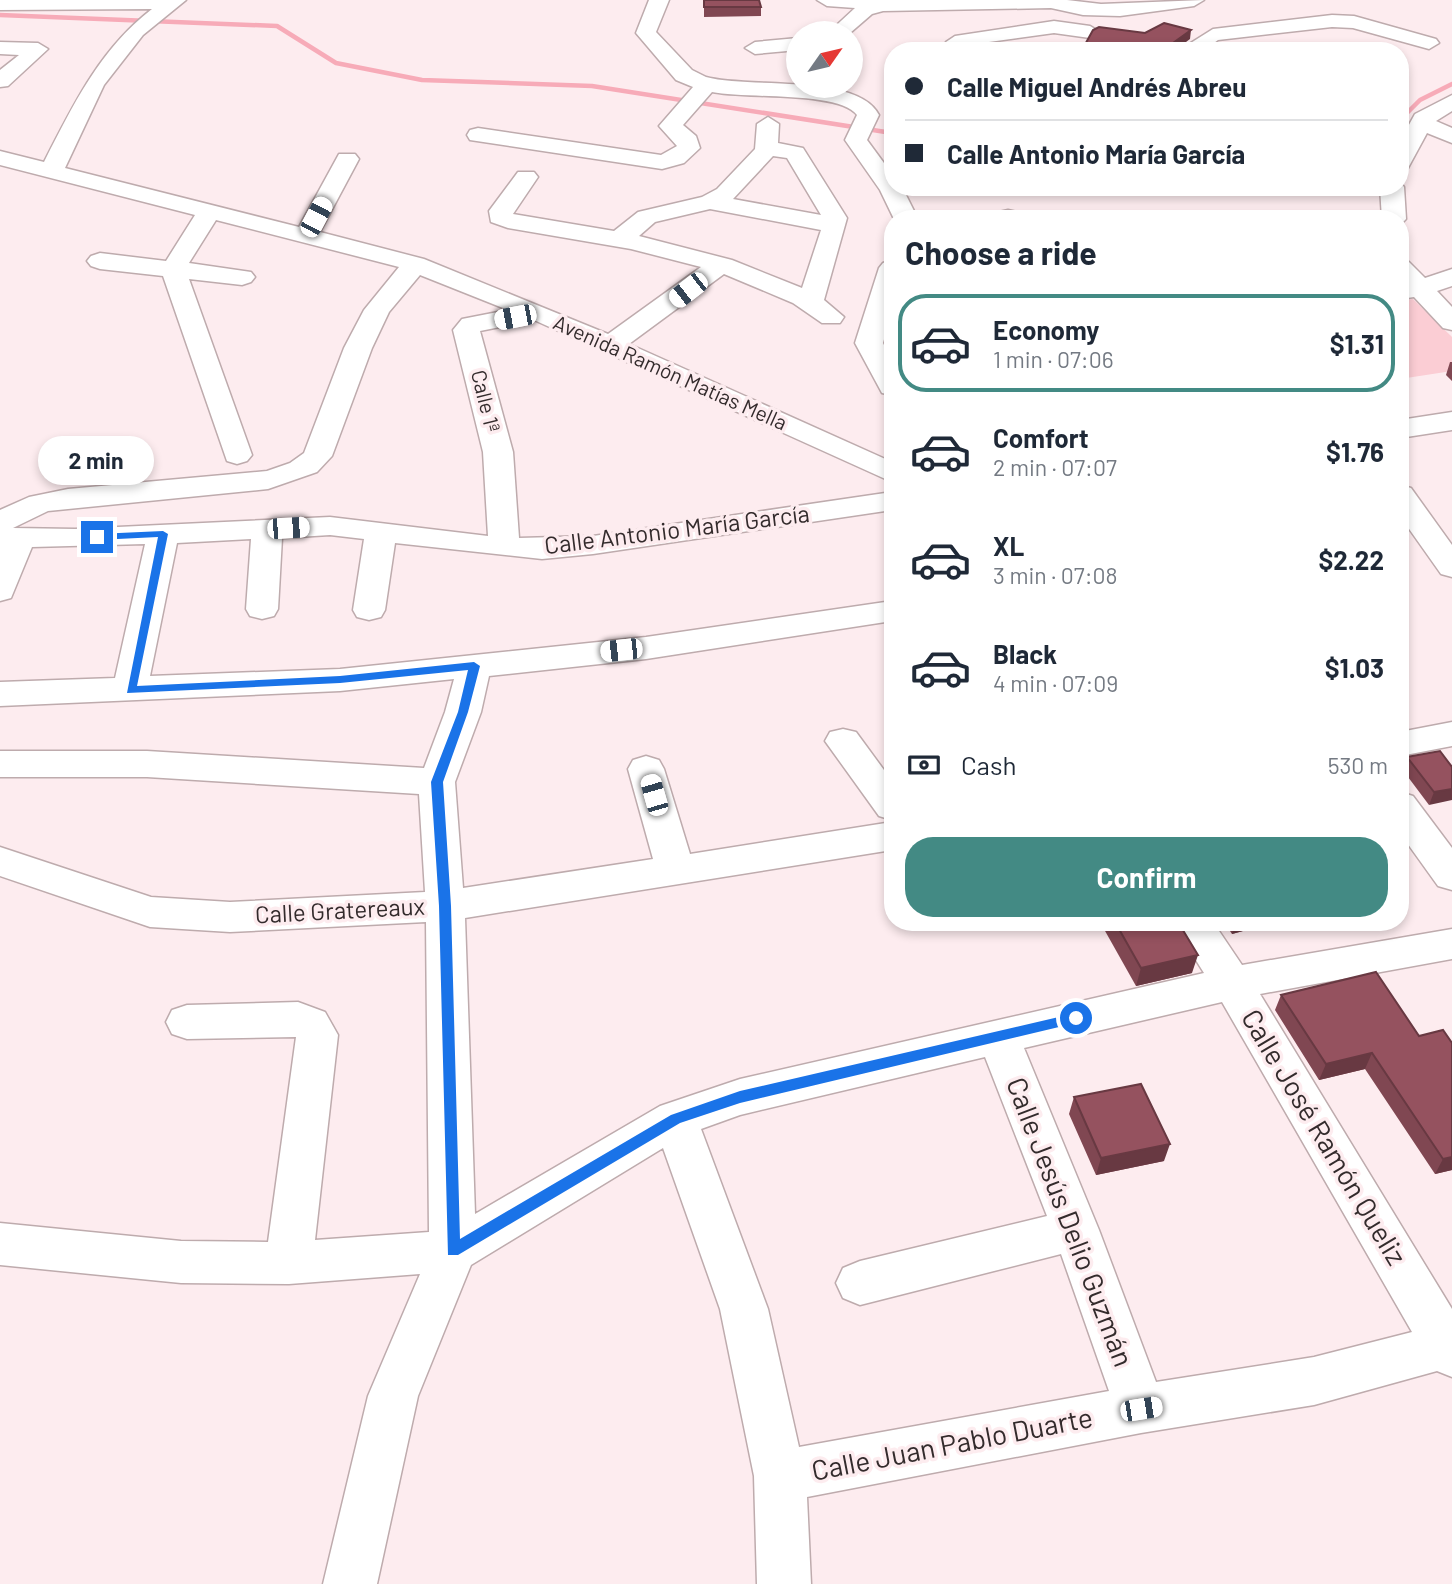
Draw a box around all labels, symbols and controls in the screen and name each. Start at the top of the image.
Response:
north arrow [786,21,863,98]
map controls [786,21,863,98]
text: Calle Miguel Andrés Abreu [947,71,1246,102]
text: Calle Antonio María García [947,138,1245,169]
car [297,194,336,240]
text: Choose a ride [905,233,1097,271]
car [665,269,712,311]
car [493,303,538,331]
street label: Avenida Ramón Matías Mella [550,309,791,435]
icon: car [909,312,972,375]
text: Economy [993,314,1099,345]
text: $1.31 [1330,328,1384,359]
text: 1 min · 07:06 [993,345,1113,373]
street label: Calle 1ª [467,367,506,434]
icon: car [909,420,972,483]
text: Comfort [993,422,1089,453]
callout: 2 min [39,435,155,484]
text: $1.76 [1326,436,1384,467]
text: 2 min [68,446,124,474]
text: 2 min · 07:07 [993,453,1117,481]
street label: Calle Antonio María García [543,498,811,559]
car [267,516,310,540]
route end [81,521,113,553]
icon: car [909,528,972,591]
text: XL [993,530,1024,561]
text: $2.22 [1318,544,1384,575]
text: 3 min · 07:08 [993,561,1117,589]
icon: car [909,636,972,699]
car [600,637,643,663]
text: Black [993,638,1057,669]
text: $1.03 [1325,652,1384,683]
text: 4 min · 07:09 [993,669,1118,697]
icon: cash [905,746,943,784]
text: Cash [961,749,1016,780]
text: 530 m [1328,751,1388,779]
car [639,772,670,818]
button: Confirm [905,837,1388,917]
street label: Calle Gratereaux [254,891,426,928]
route start [1060,1002,1092,1034]
street label: Calle José Ramón Queliz [1235,1003,1415,1270]
street label: Calle Jesús Delio Guzmán [1000,1072,1142,1371]
car [1119,1395,1164,1423]
street label: Calle Juan Pablo Duarte [808,1399,1095,1487]

